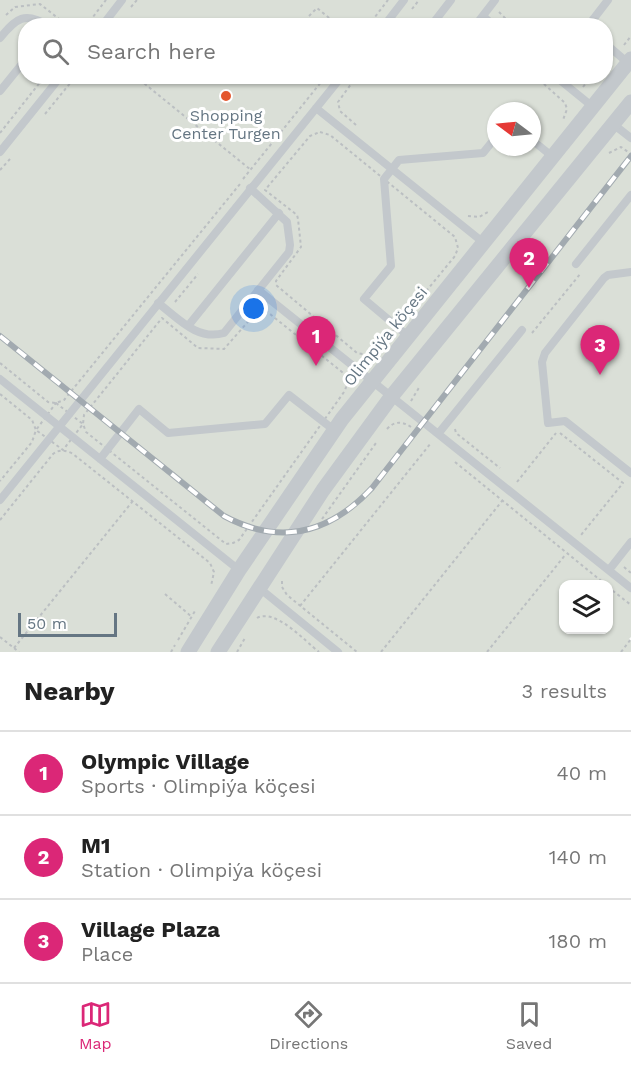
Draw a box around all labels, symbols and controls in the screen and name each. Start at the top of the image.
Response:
search box [18,18,613,84]
icon: search [39,35,72,68]
text: Search here [87,39,216,64]
marker: Shopping Center Turgen [219,89,233,103]
north arrow [487,102,541,156]
place label: Shopping Center Turgen [171,106,281,143]
pin: 2 [510,238,548,288]
street label: Olimpiýa köçesi [340,283,431,390]
your location [239,294,268,323]
pin: 1 [296,316,336,366]
pin: 3 [580,326,620,375]
map controls [559,580,613,634]
button: layers [559,580,613,634]
scale bar [18,610,117,638]
text: 50 m [27,614,67,633]
text: Nearby [24,676,115,706]
text: 3 results [522,679,607,703]
text: Olympic Village [81,749,249,774]
text: 1 [39,761,48,785]
text: 40 m [556,761,607,785]
text: Sports · Olimpiýa köçesi [81,774,316,798]
text: M1 [81,833,111,858]
text: 2 [38,845,49,869]
text: 140 m [549,845,607,869]
text: Station · Olimpiýa köçesi [81,858,322,882]
text: Village Plaza [81,917,220,942]
text: 3 [38,929,49,953]
text: 180 m [549,929,607,953]
text: Place [81,942,133,966]
tab: Map [79,998,112,1053]
tab: Directions [269,998,348,1053]
tab: Saved [506,998,552,1053]

